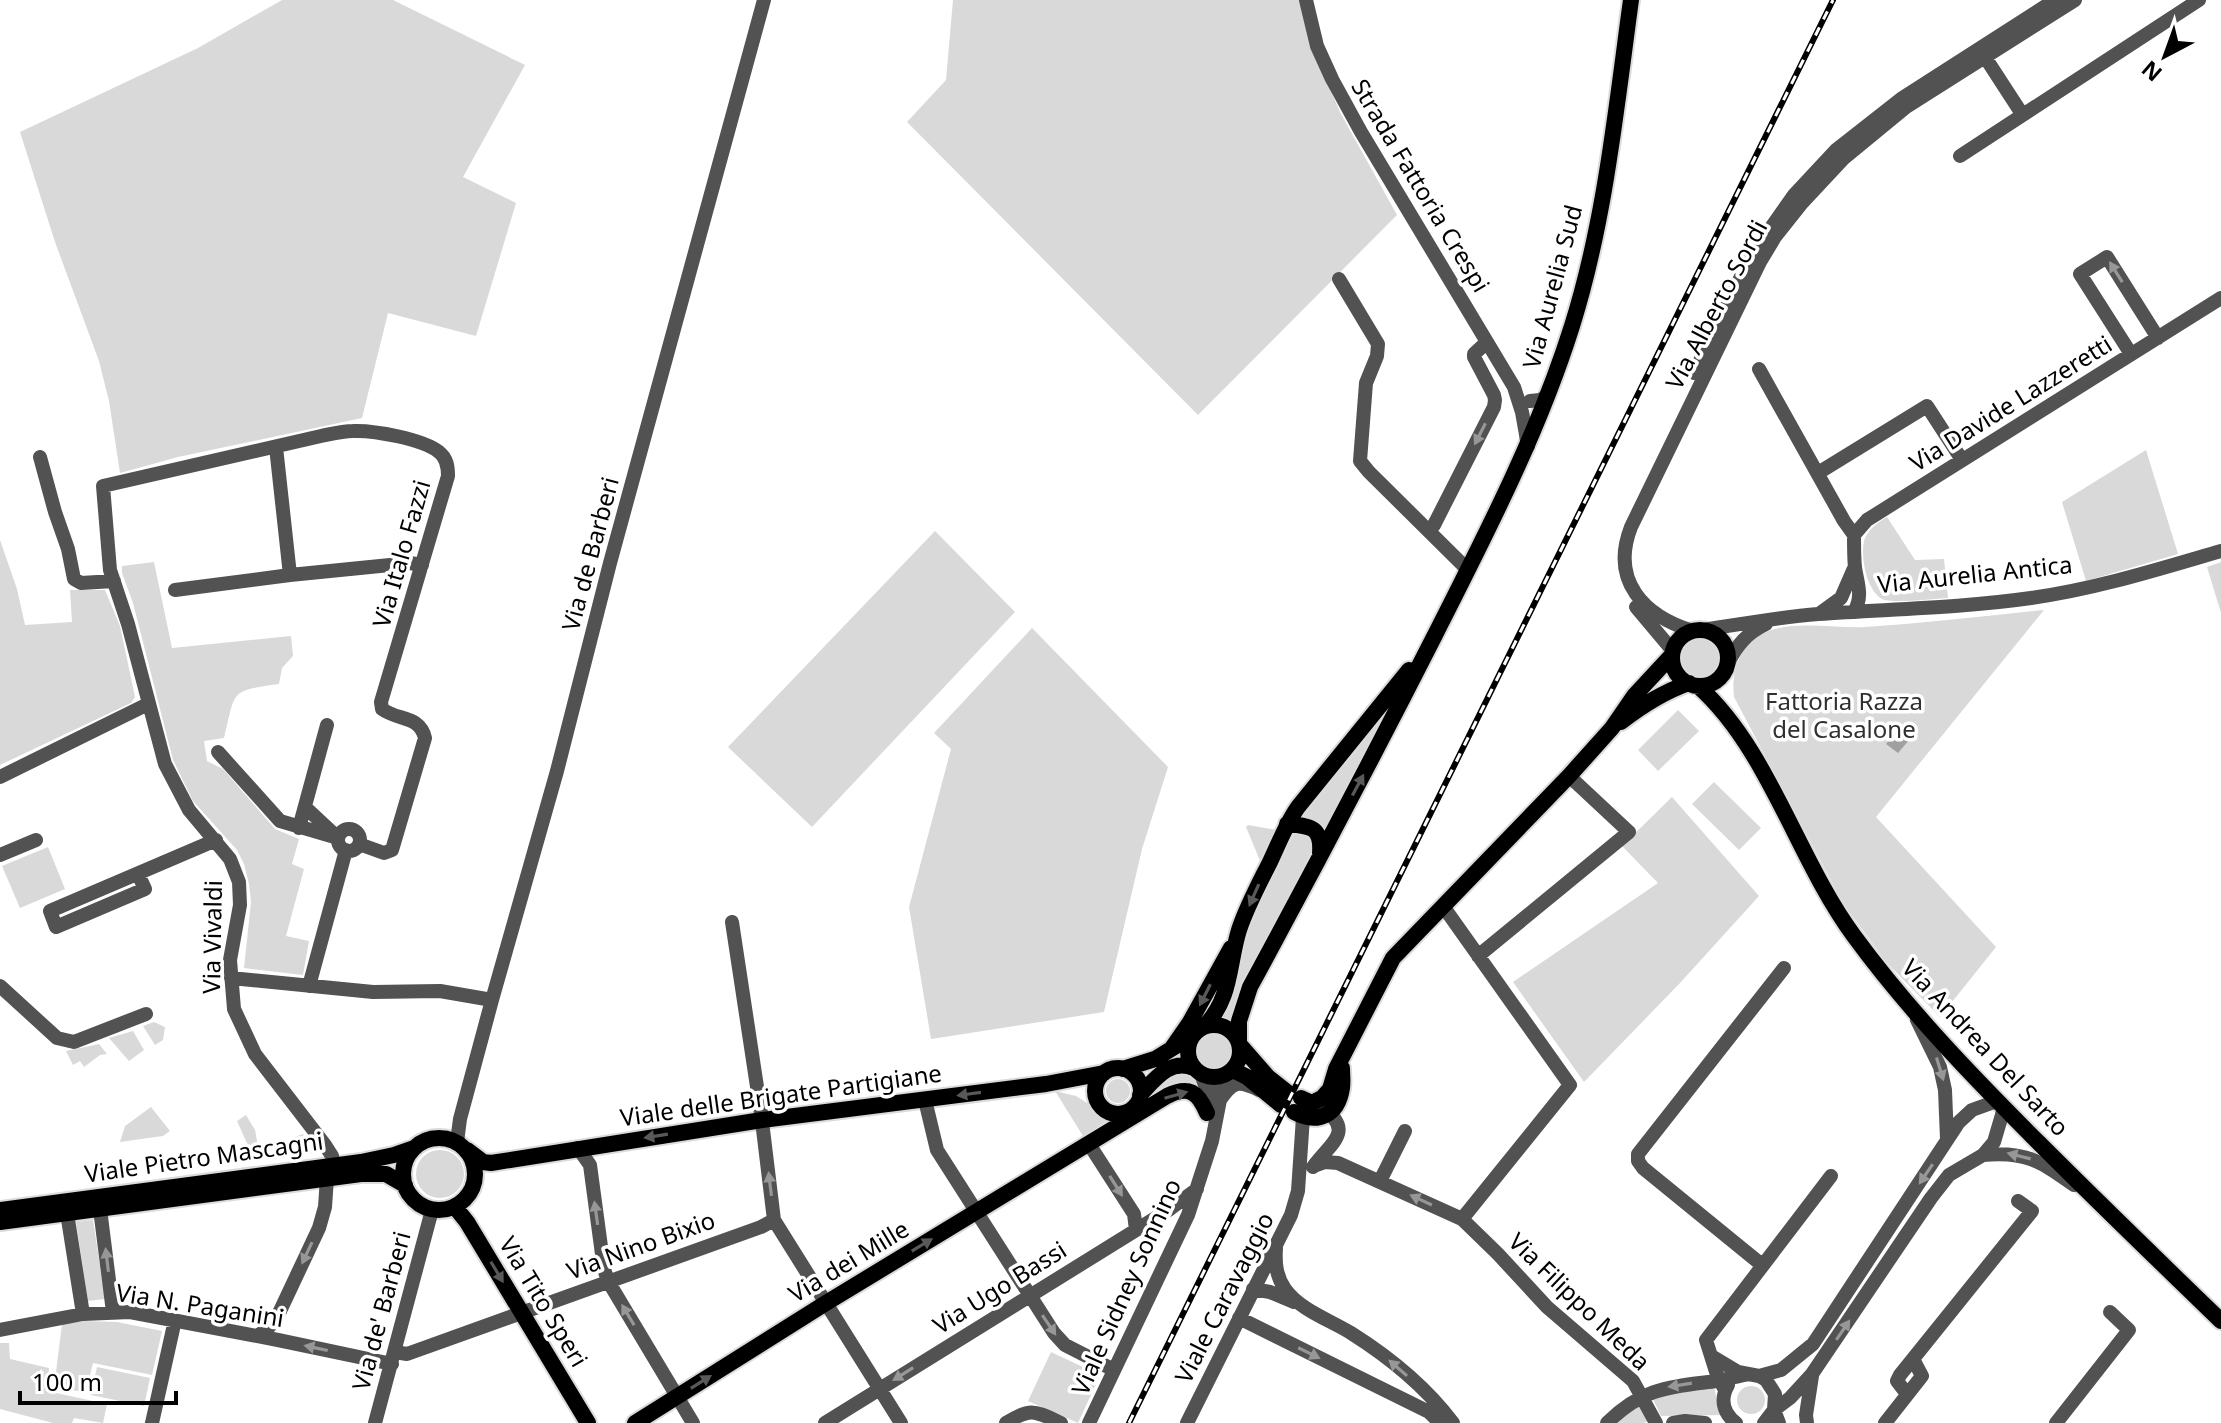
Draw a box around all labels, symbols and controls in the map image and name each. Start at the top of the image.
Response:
north arrow [2125,16,2205,96]
text: N [2135,55,2168,89]
street label: Strada Fattoria Crespi [1344,72,1498,298]
street label: Via Aurelia Sud [1514,201,1589,372]
street label: Via Alberto Sordi [1657,214,1774,395]
one-way arrow [2109,261,2123,283]
street label: Via Davide Lazzeretti [1903,327,2118,478]
one-way arrow [1474,422,1487,445]
street label: Via de Barberi [553,473,626,634]
street label: Via Italo Fazzi [364,476,437,631]
street label: Via Aurelia Antica [1876,547,2074,600]
park label: Fattoria Razza del Casalone [1765,684,1923,745]
one-way arrow [1351,773,1364,796]
street label: Via Vivaldi [194,880,229,994]
one-way arrow [1247,883,1260,907]
street label: Via Andrea Del Sarto [1895,951,2077,1143]
one-way arrow [1198,983,1211,1006]
street label: Viale delle Brigate Partigiane [618,1056,944,1133]
one-way arrow [1934,1058,1947,1082]
one-way arrow [956,1088,981,1101]
one-way arrow [1164,1088,1189,1100]
street label: Viale Pietro Mascagni [82,1123,325,1190]
one-way arrow [643,1130,668,1143]
one-way arrow [2006,1149,2031,1162]
one-way arrow [1920,1163,1934,1185]
one-way arrow [763,1171,776,1196]
street label: Viale Sidney Sonnino [1063,1173,1188,1400]
one-way arrow [1109,1175,1124,1196]
one-way arrow [1409,1193,1433,1207]
one-way arrow [589,1200,602,1225]
street label: Via Nino Bixio [562,1202,719,1287]
street label: Viale Caravaggio [1166,1206,1281,1388]
street label: Via dei Mille [782,1212,915,1310]
street label: Via Filippo Meda [1502,1225,1658,1377]
street label: Via de' Barberi [343,1227,418,1394]
street label: Via Tito Speri [492,1230,596,1373]
street label: Via Ugo Bassi [926,1233,1072,1341]
one-way arrow [911,1239,933,1253]
one-way arrow [300,1241,314,1264]
one-way arrow [100,1247,113,1272]
one-way arrow [490,1261,504,1283]
street label: Via N. Paganini [114,1275,287,1334]
one-way arrow [621,1304,635,1326]
one-way arrow [1042,1315,1057,1336]
one-way arrow [1835,1319,1849,1341]
one-way arrow [303,1341,328,1353]
one-way arrow [1297,1346,1320,1360]
scale bar [20,1355,176,1405]
one-way arrow [1388,1359,1408,1377]
text: 100 m [32,1365,102,1398]
one-way arrow [893,1367,914,1382]
one-way arrow [690,1375,712,1389]
one-way arrow [1668,1379,1693,1392]

